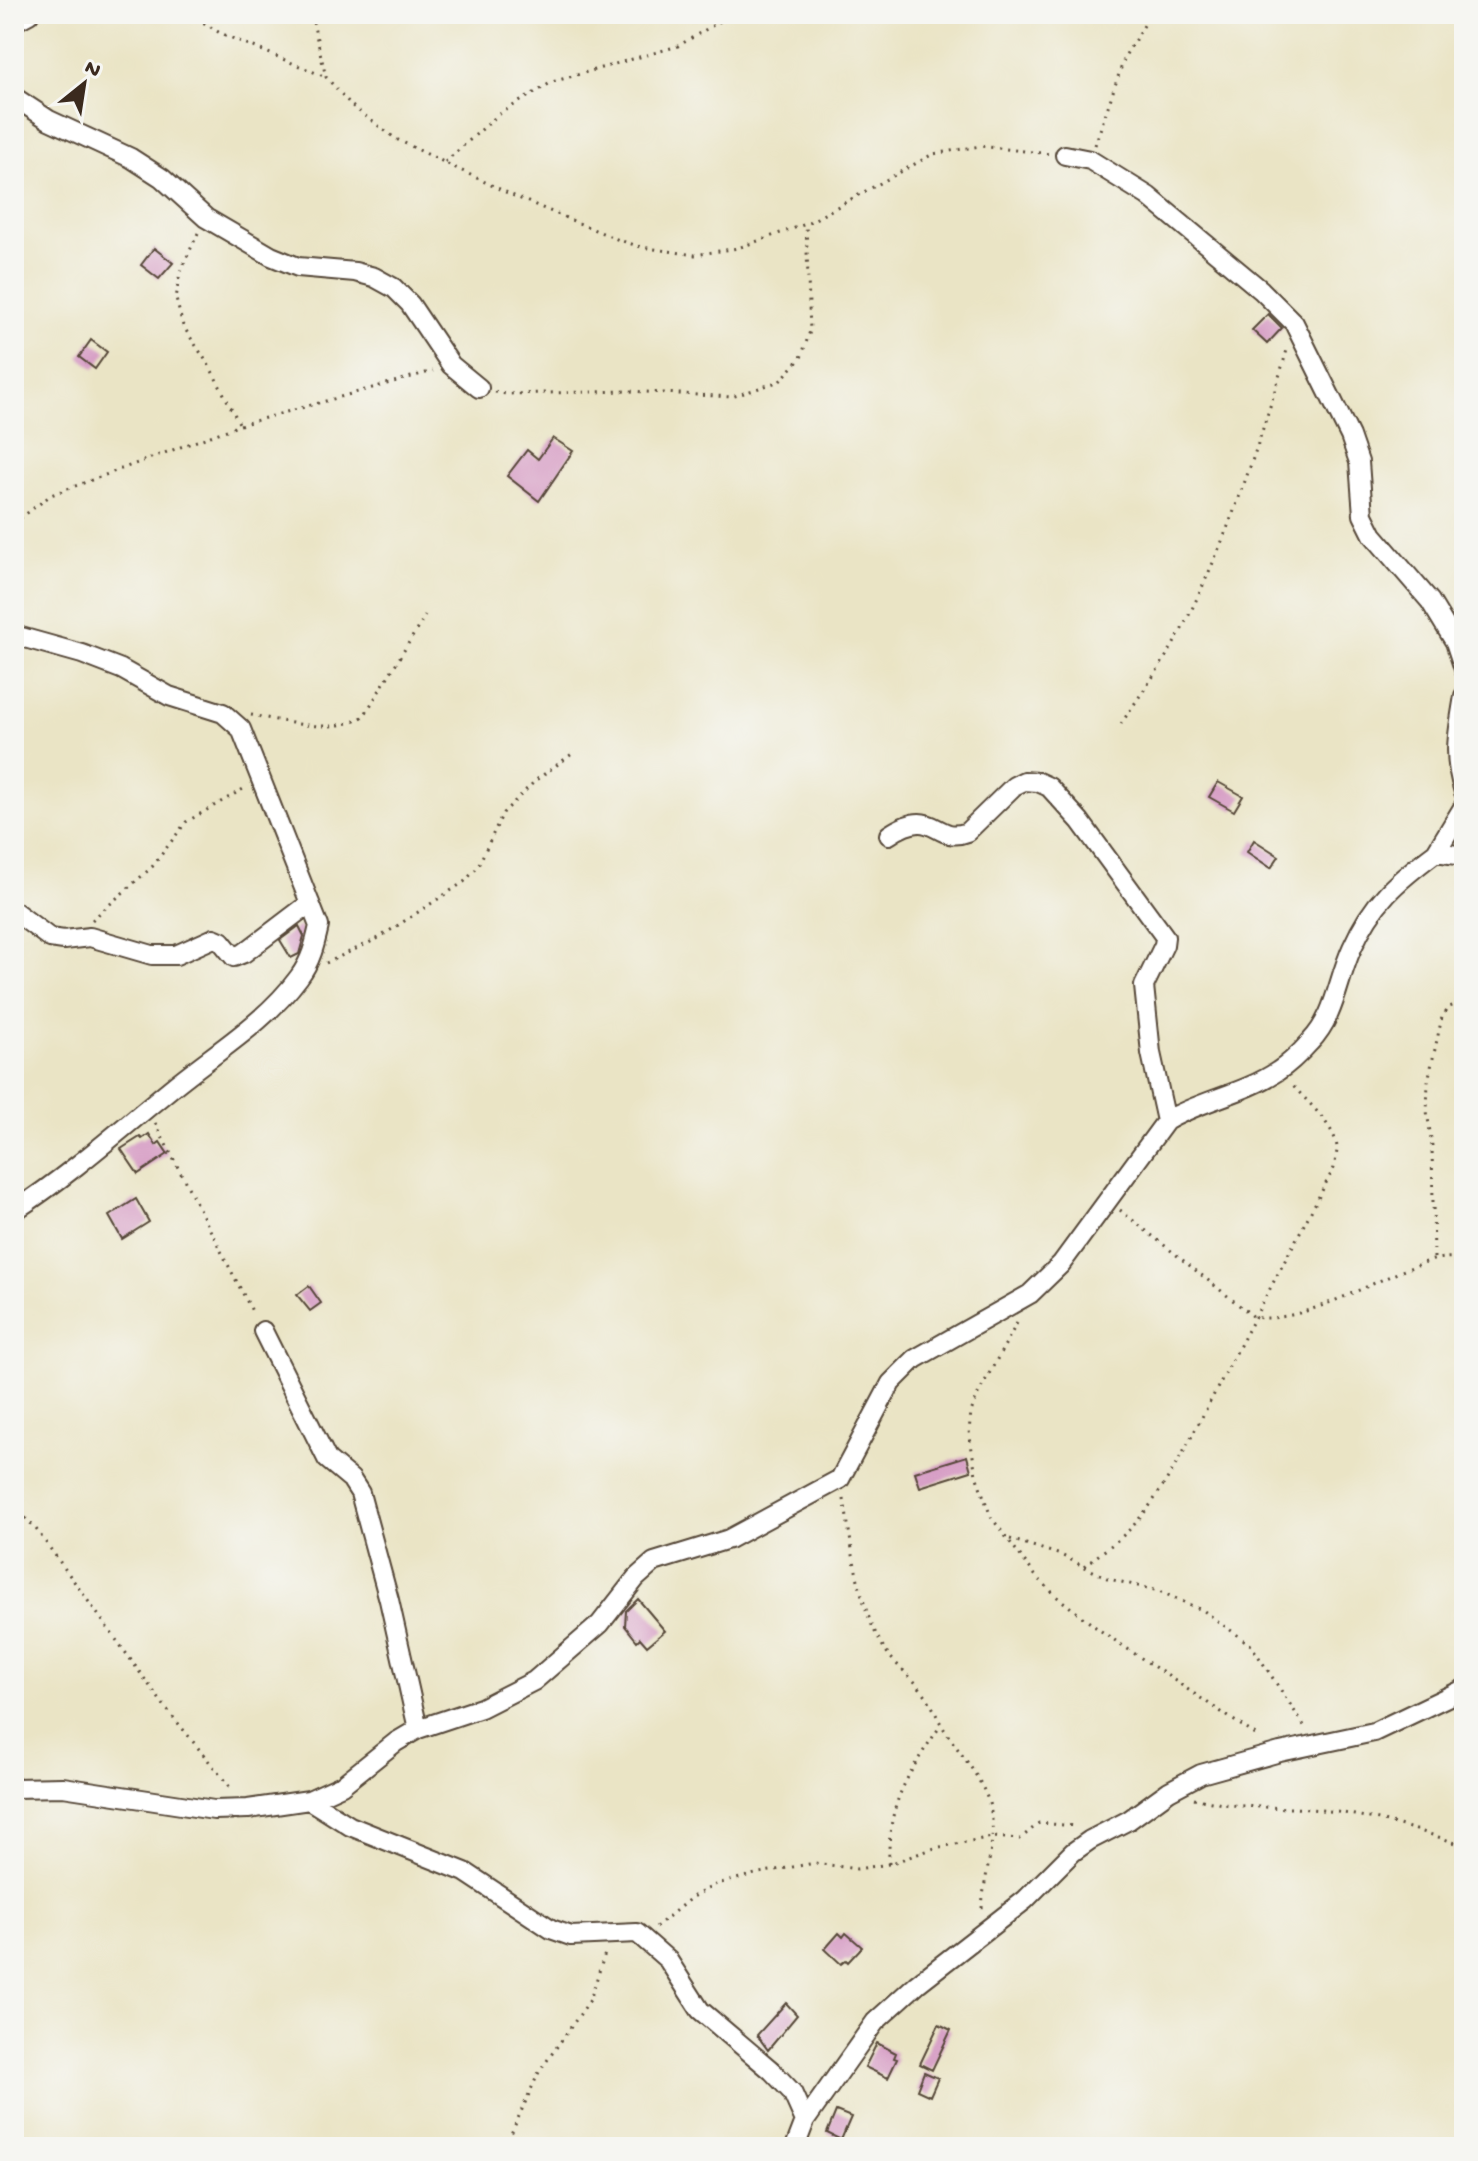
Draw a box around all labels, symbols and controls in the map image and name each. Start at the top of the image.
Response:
north arrow [44,44,124,124]
text: N [79,55,105,85]

